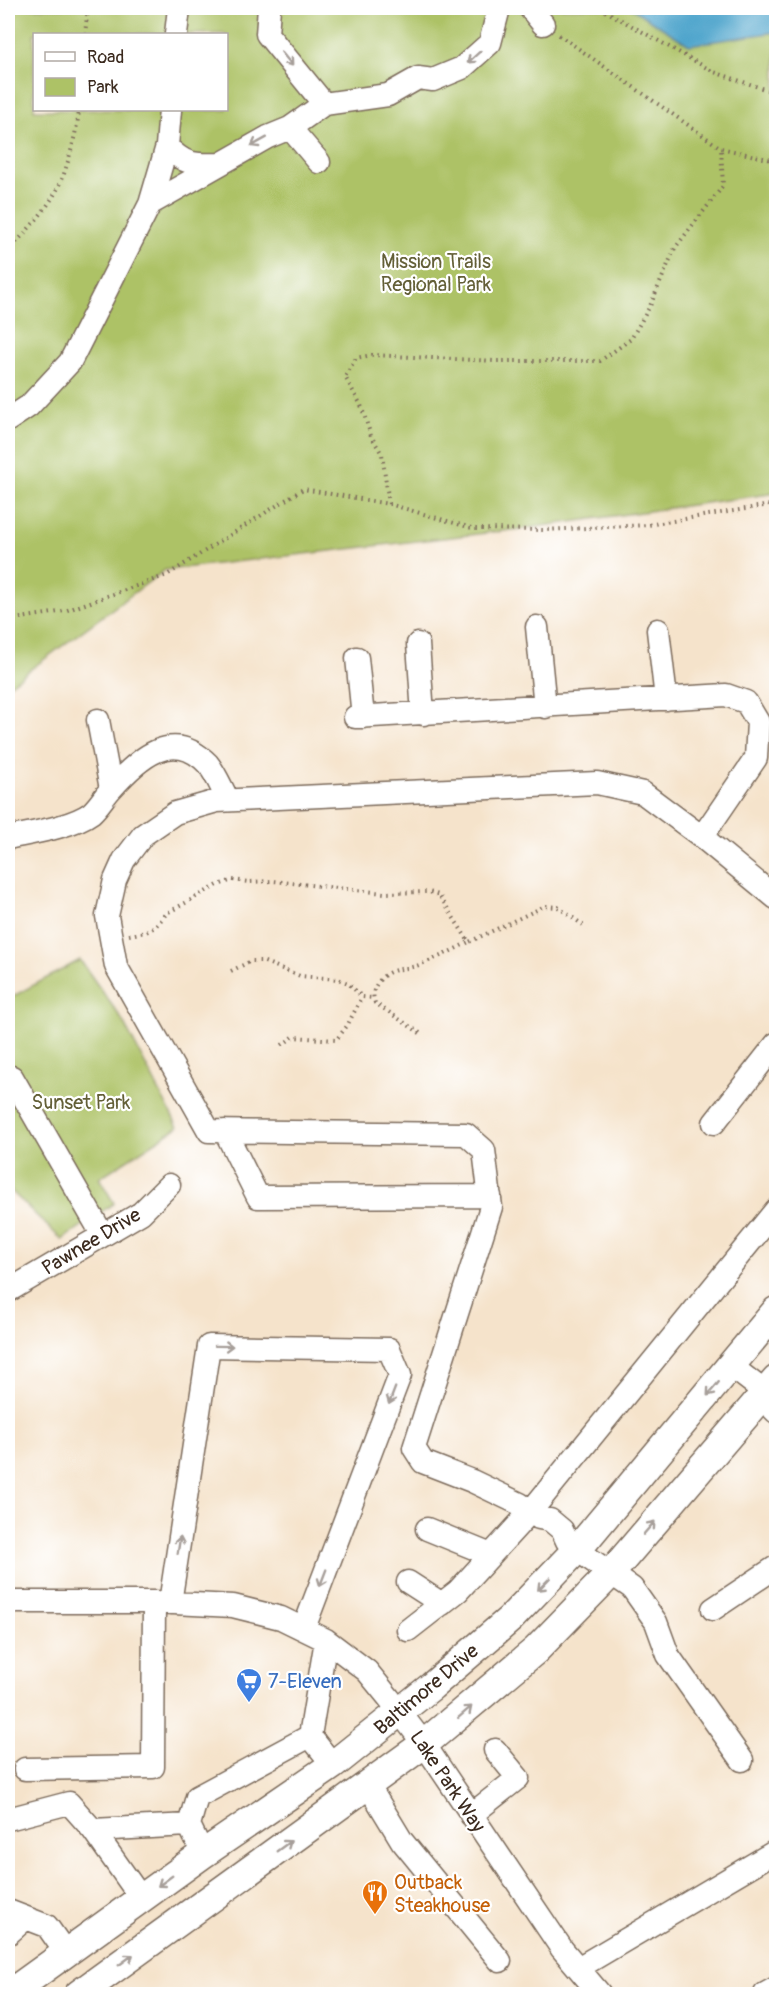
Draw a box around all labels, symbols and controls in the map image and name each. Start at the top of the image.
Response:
legend [33,33,228,111]
text: Road [87,46,124,69]
one-way arrow [467,50,482,64]
one-way arrow [280,51,293,67]
text: Park [87,76,119,99]
one-way arrow [251,137,269,148]
park label: Mission Trails Regional Park [381,249,492,297]
park label: Sunset Park [32,1090,131,1115]
street label: Pawnee Drive [37,1202,145,1281]
one-way arrow [213,1340,233,1352]
one-way arrow [706,1381,719,1397]
one-way arrow [386,1386,397,1405]
one-way arrow [642,1521,656,1537]
one-way arrow [173,1536,184,1556]
one-way arrow [317,1568,328,1587]
one-way arrow [536,1576,551,1591]
street label: Baltimore Drive [369,1638,484,1740]
supermarket icon: 7-Eleven [234,1666,264,1704]
place label: 7-Eleven [268,1669,342,1694]
one-way arrow [457,1705,472,1719]
street label: Lake Park Way [404,1726,491,1837]
one-way arrow [275,1839,291,1852]
place label: Outback Steakhouse [394,1870,490,1918]
one-way arrow [158,1875,174,1887]
restaurant icon: Outback Steakhouse [360,1878,390,1916]
one-way arrow [117,1954,133,1966]

